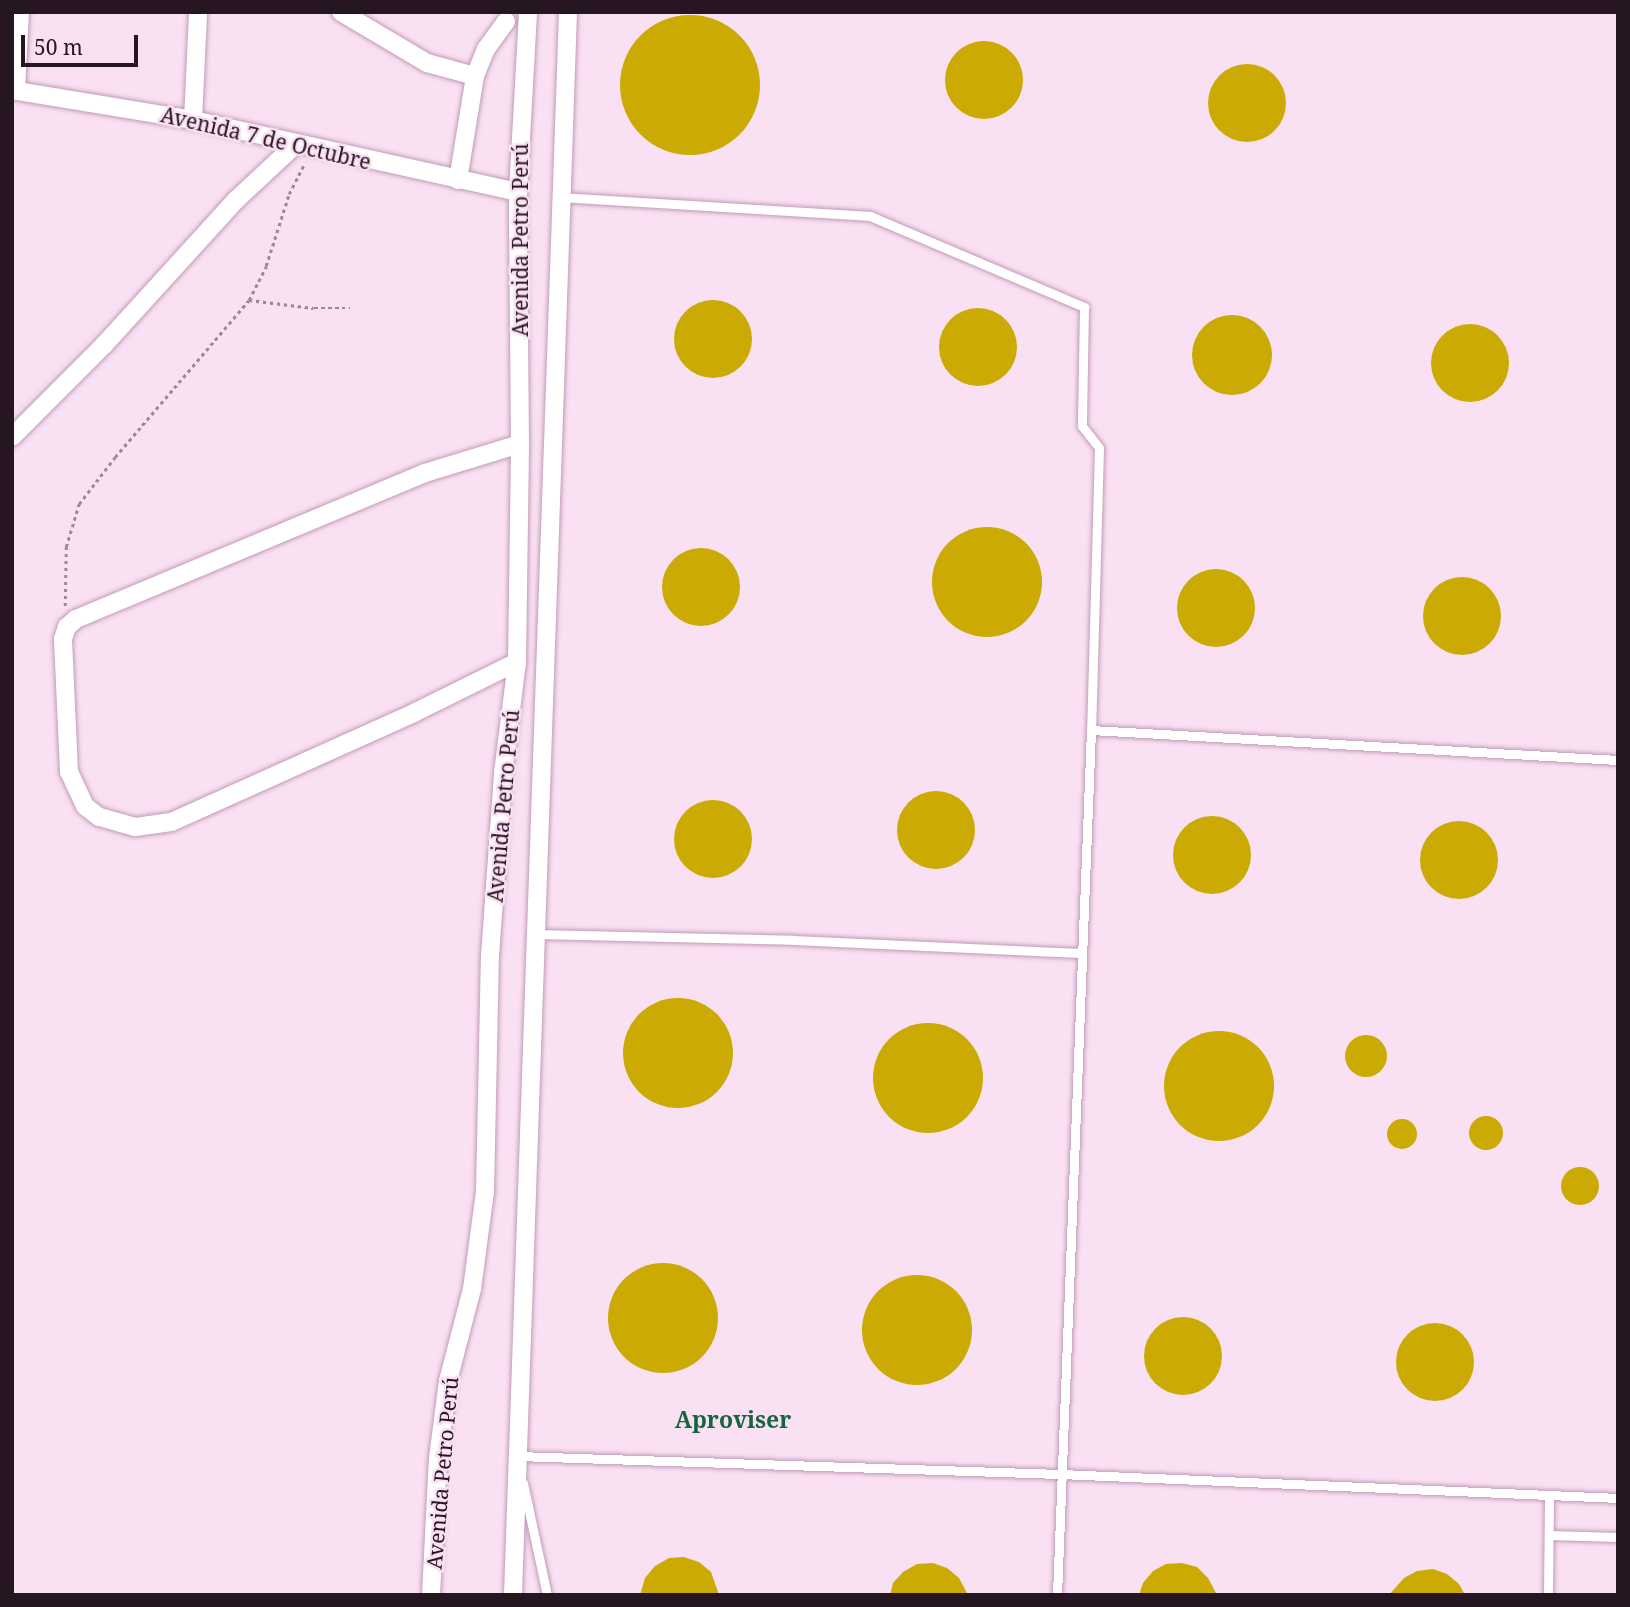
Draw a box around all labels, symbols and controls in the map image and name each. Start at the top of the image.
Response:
scale bar [24,21,142,65]
text: 50 m [34,33,83,61]
street label: Avenida 7 de Octubre [159,102,373,174]
street label: Avenida Petro Perú [507,143,533,337]
street label: Avenida Petro Perú [482,709,524,903]
street label: Avenida Petro Perú [421,1376,463,1570]
district label: Aproviser [675,1405,791,1433]

